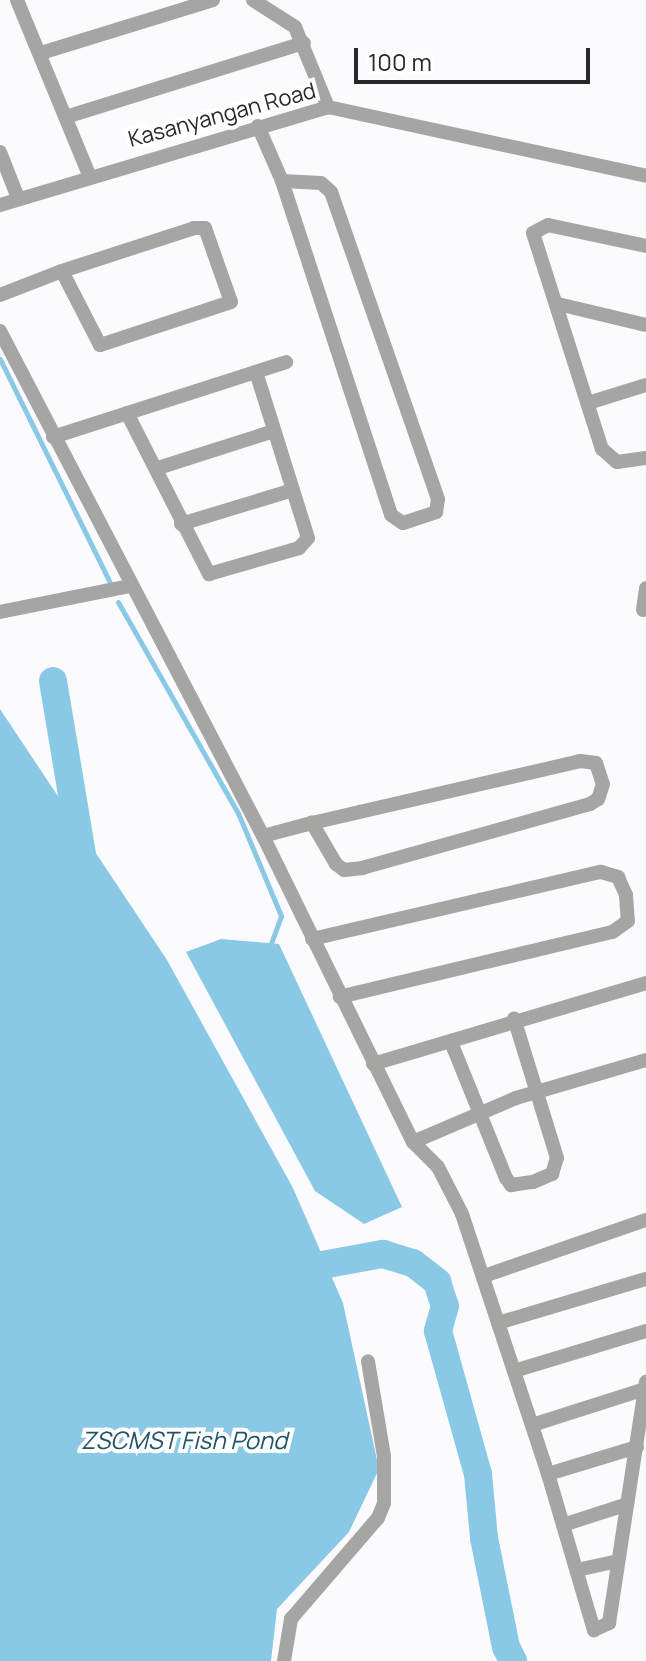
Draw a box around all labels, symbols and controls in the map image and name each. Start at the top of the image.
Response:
scale bar [358,32,594,82]
text: 100 m [368,45,432,78]
street label: Kasanyangan Road [125,77,319,153]
water label: ZSCMST Fish Pond [80,1426,288,1454]

